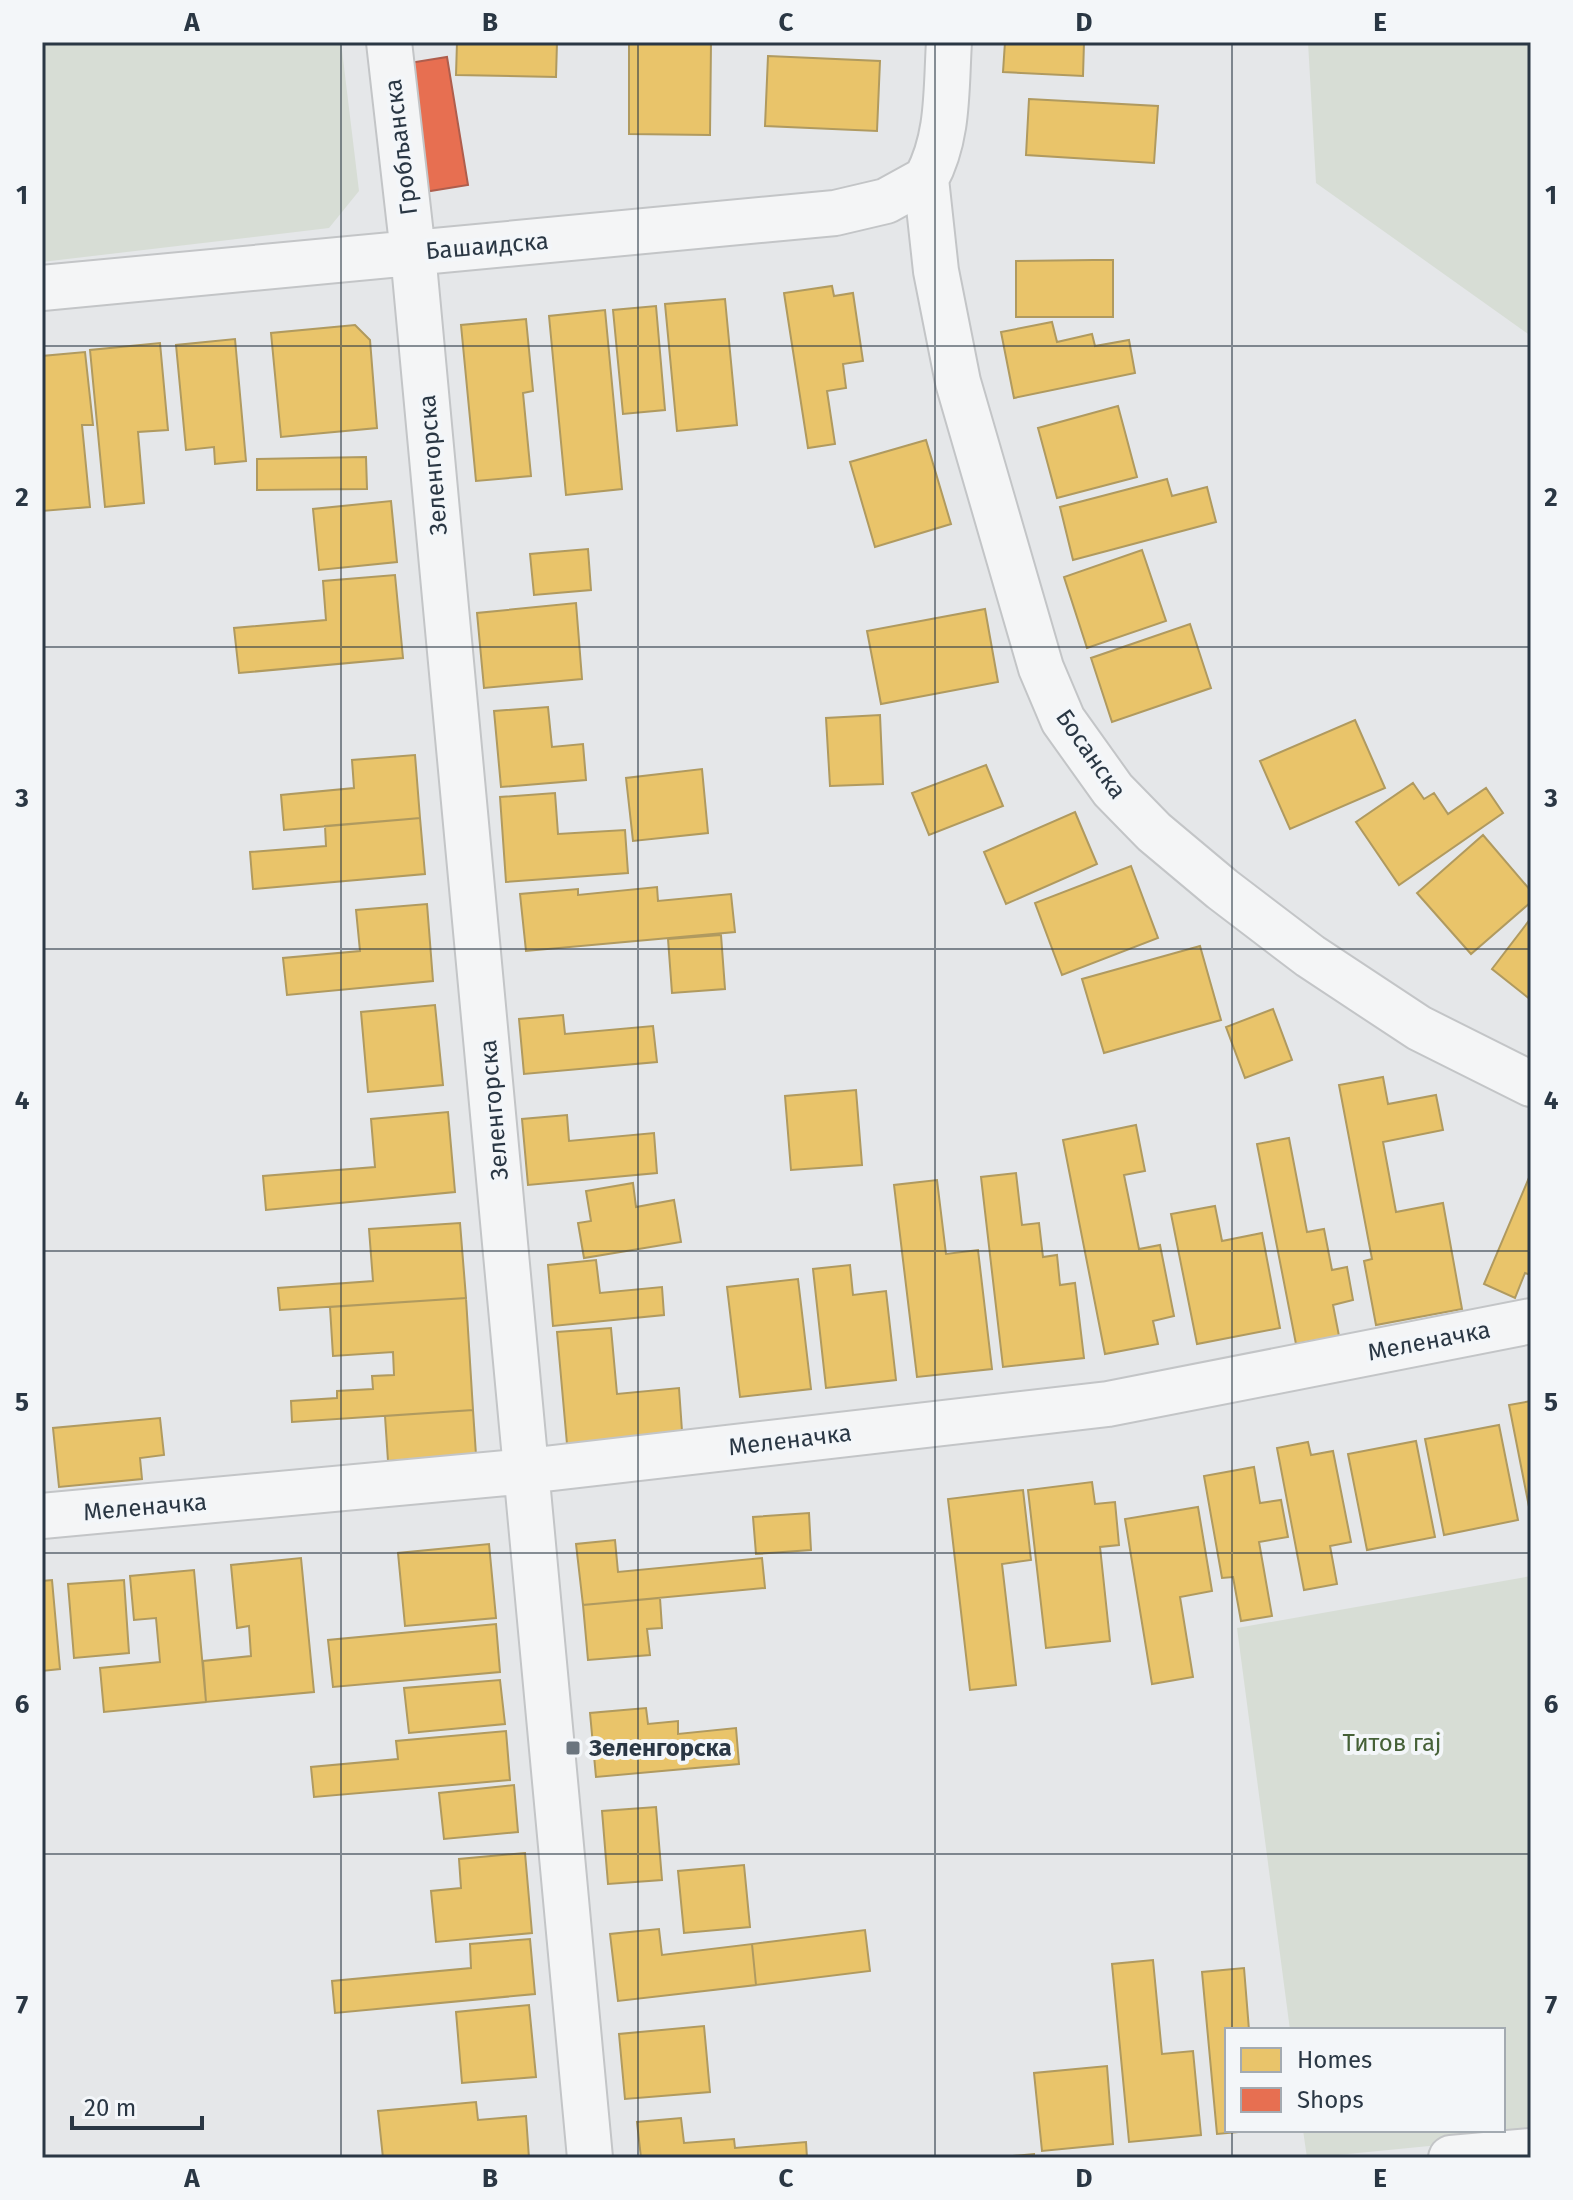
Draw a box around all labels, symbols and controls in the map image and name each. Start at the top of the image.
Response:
text: A [183,7,200,38]
text: B [482,7,498,38]
text: C [779,7,794,38]
text: D [1076,7,1093,38]
text: E [1373,7,1387,38]
street label: Гробљанска [379,77,423,217]
text: 1 [16,180,28,211]
text: 1 [1545,180,1557,211]
street label: Башаидска [424,227,550,265]
street label: Зеленгорска [413,394,453,536]
text: 2 [15,482,29,513]
text: 2 [1544,482,1558,513]
street label: Босанска [1050,704,1132,804]
text: 3 [14,783,29,814]
text: 3 [1543,783,1558,814]
street label: Зеленгорска [474,1039,514,1181]
text: 4 [15,1085,30,1116]
text: 4 [1544,1085,1559,1116]
street label: Меленачка [1365,1315,1493,1367]
text: 5 [15,1387,29,1418]
text: 5 [1544,1387,1558,1418]
street label: Меленачка [727,1419,853,1461]
street label: Меленачка [82,1488,208,1526]
text: 6 [15,1689,30,1720]
text: 6 [1544,1689,1559,1720]
park label: Титов гај [1342,1729,1442,1757]
place label: Зеленгорска [588,1734,732,1762]
marker: Зеленгорска [564,1739,582,1757]
text: 7 [16,1990,28,2021]
text: 7 [1545,1990,1557,2021]
legend [1225,2028,1505,2132]
text: Homes [1297,2046,1372,2074]
scale bar [72,2080,202,2130]
text: Shops [1297,2086,1364,2114]
text: 20 m [84,2094,136,2122]
text: A [183,2163,200,2194]
text: B [482,2163,498,2194]
text: C [779,2163,794,2194]
text: D [1076,2163,1093,2194]
text: E [1373,2163,1387,2194]

